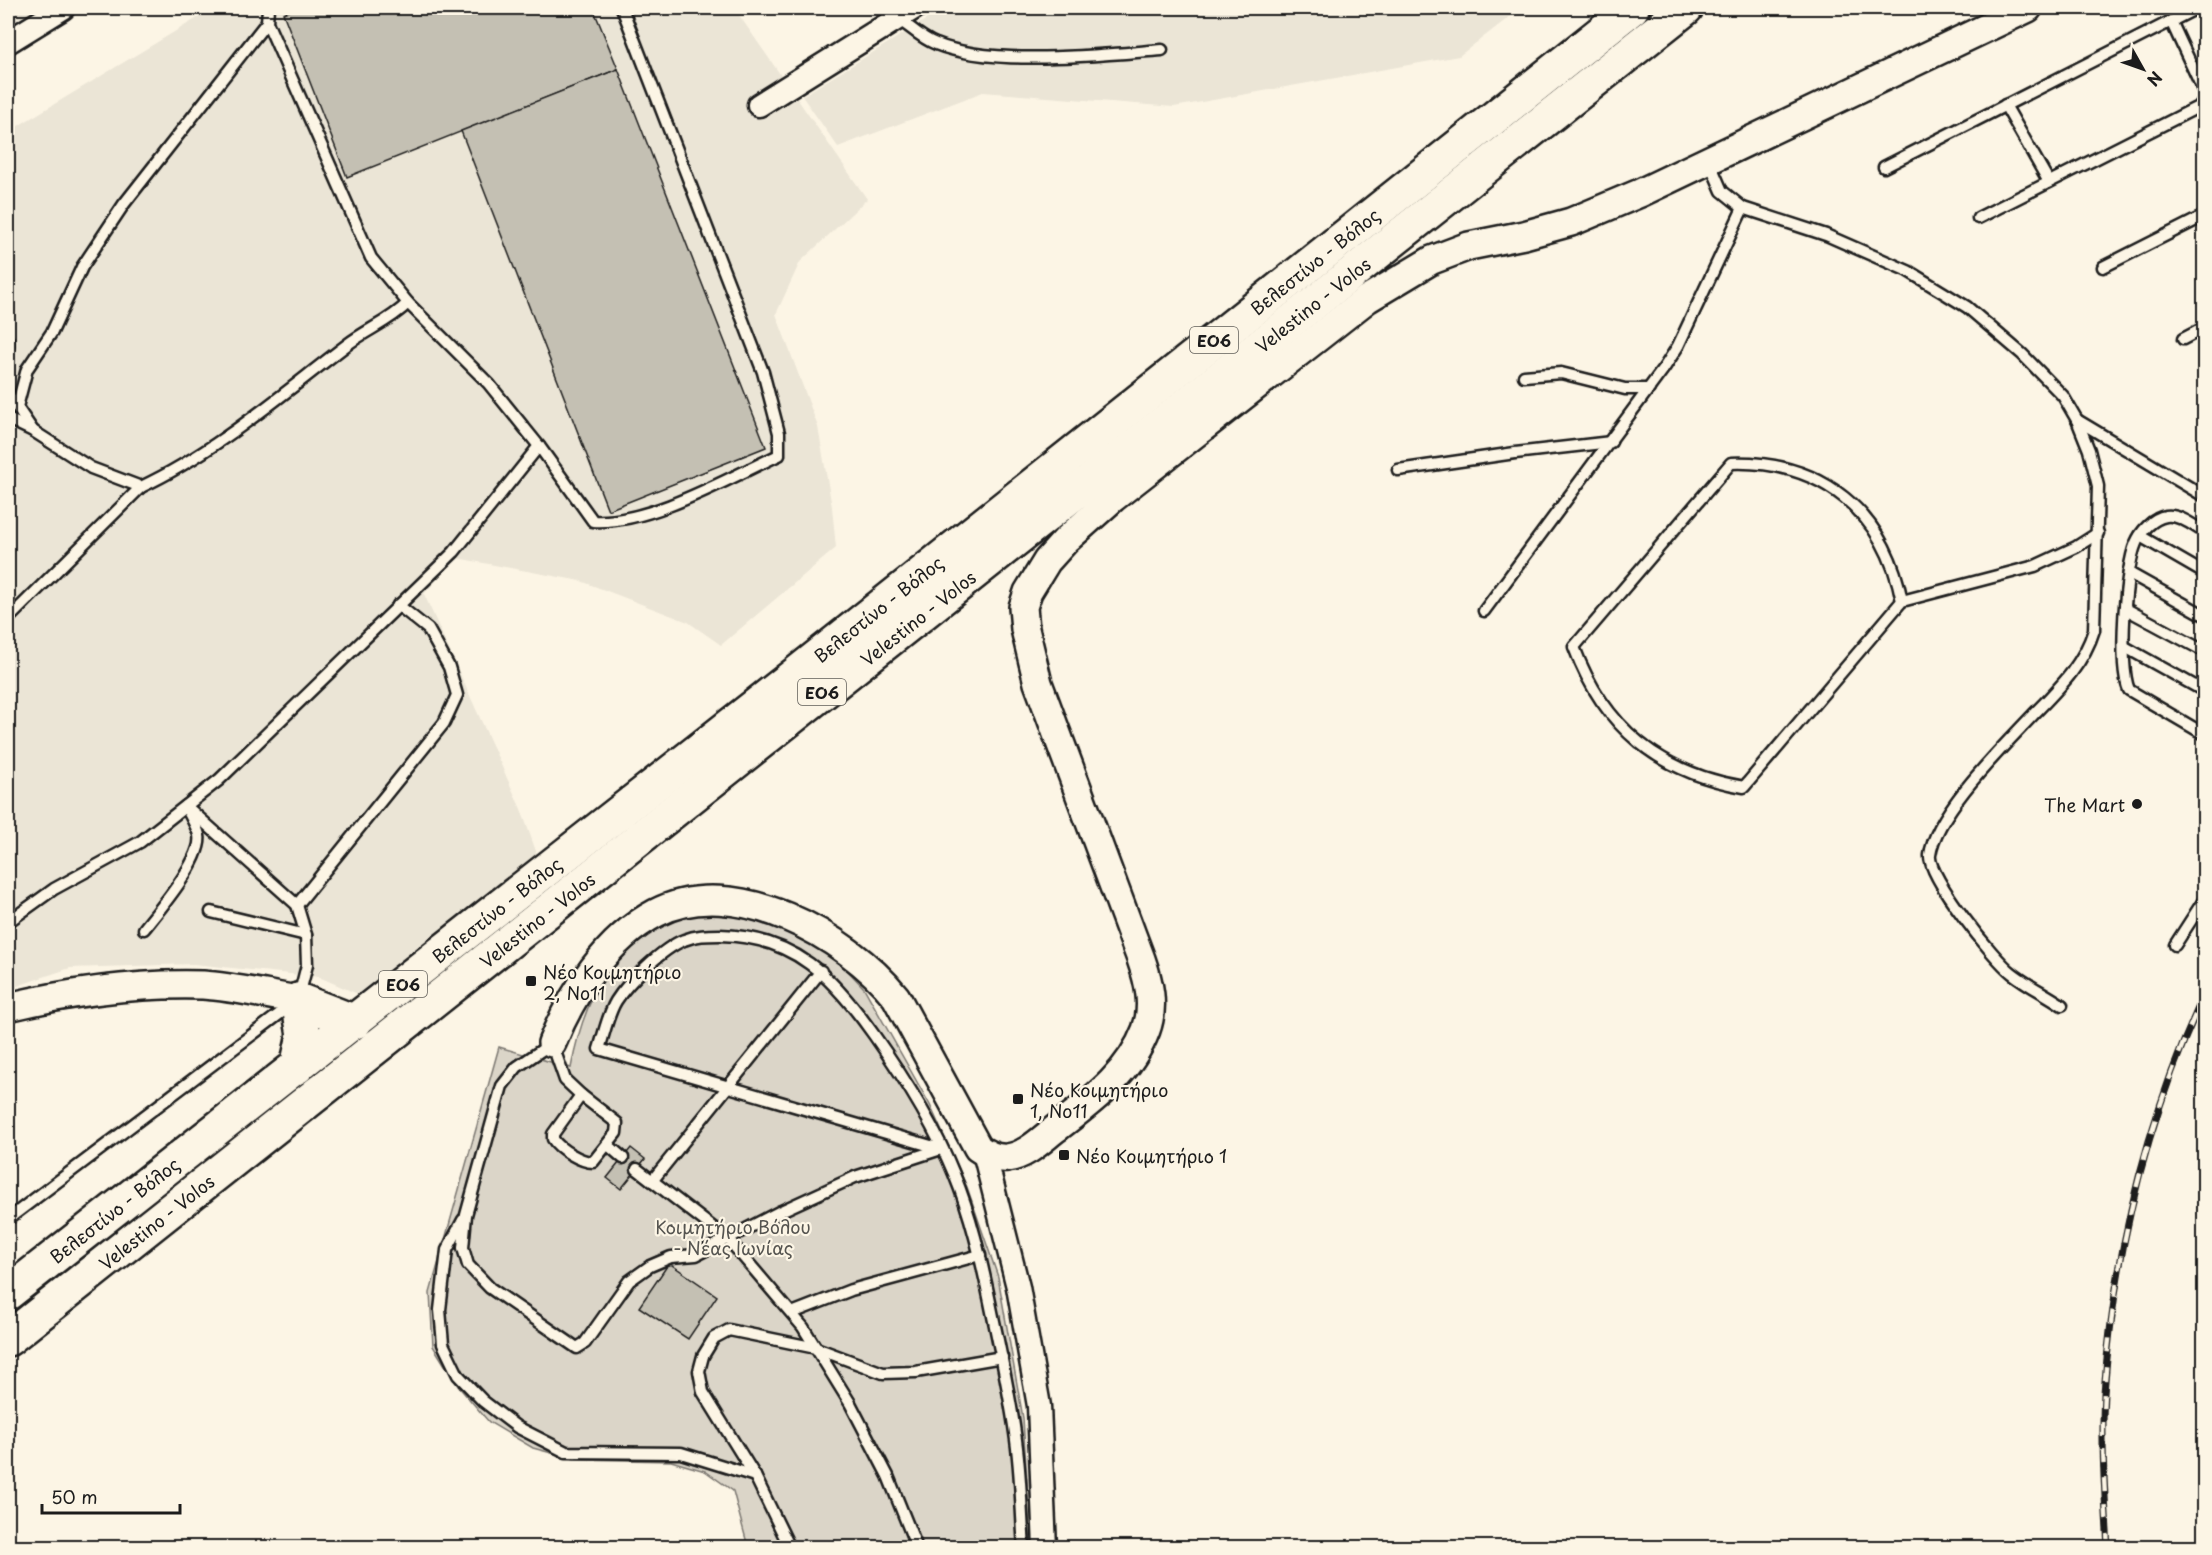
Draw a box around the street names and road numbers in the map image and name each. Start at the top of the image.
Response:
street label: Βελεστίνο - Βόλος [1244,201,1385,321]
street label: Velestino - Volos [1249,250,1376,359]
road number: ΕΟ6 [1190,327,1238,353]
street label: Βελεστίνο - Βόλος [808,549,948,668]
street label: Velestino - Volos [854,563,981,672]
road number: ΕΟ6 [798,679,846,705]
street label: Βελεστίνο - Βόλος [426,850,567,969]
street label: Velestino - Volos [473,865,600,974]
road number: ΕΟ6 [379,971,427,997]
street label: Βελεστίνο - Βόλος [44,1150,185,1269]
street label: Velestino - Volos [93,1167,220,1276]

